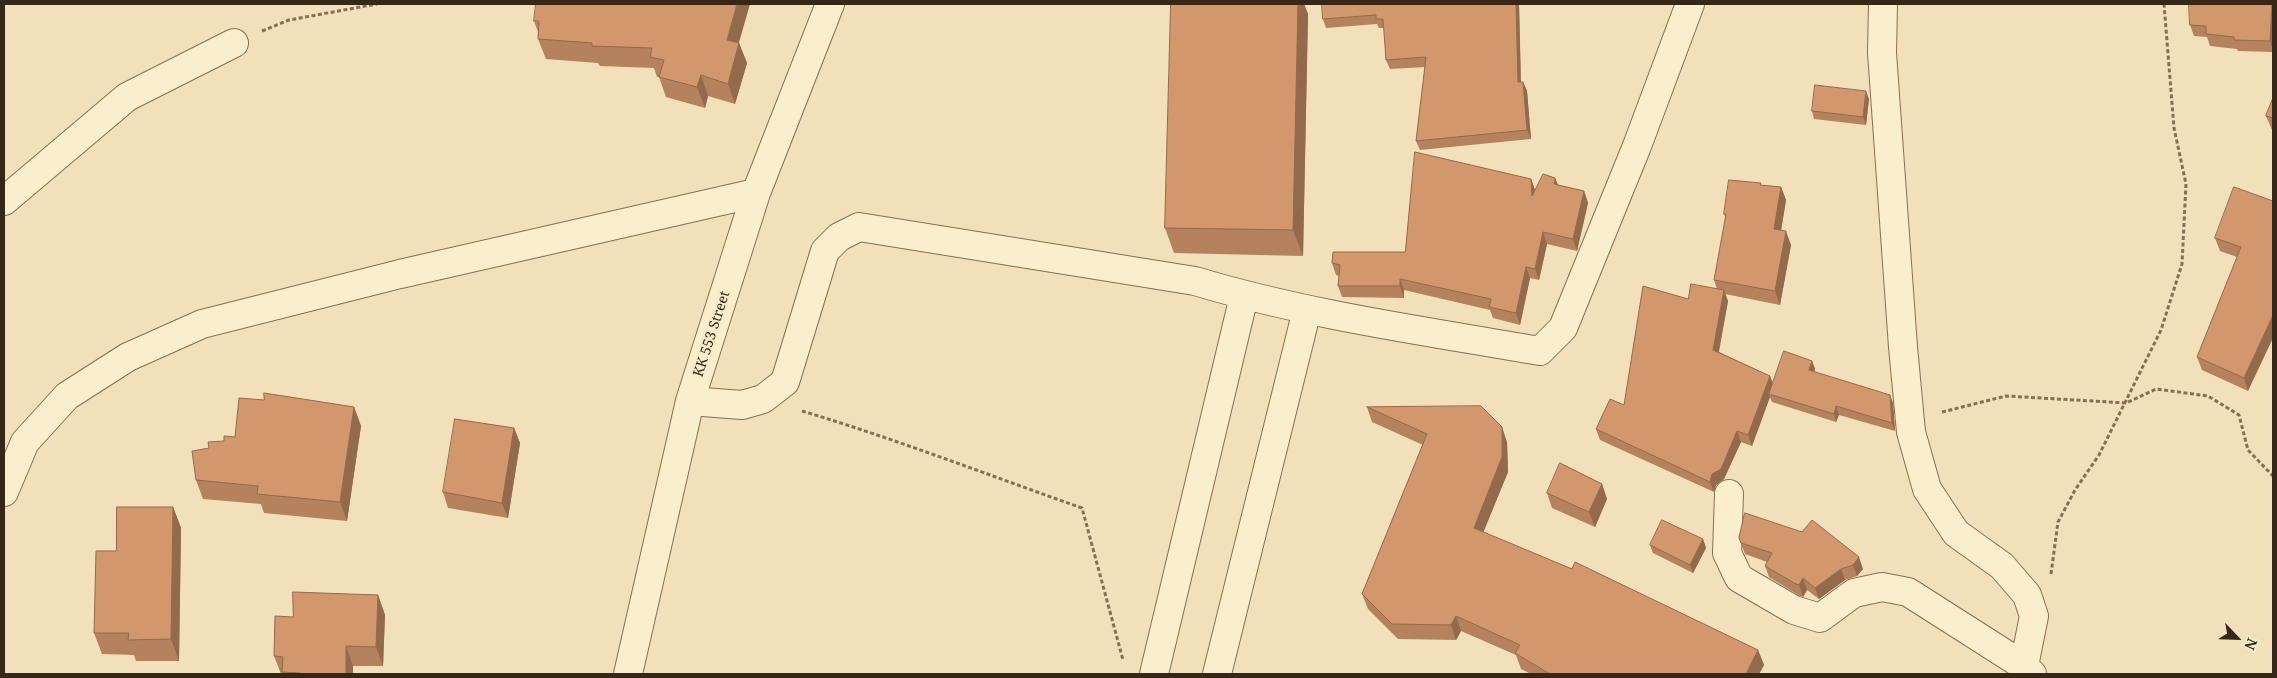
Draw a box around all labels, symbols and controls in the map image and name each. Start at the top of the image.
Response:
street label: KK 553 Street [690,289,734,379]
north arrow [2212,613,2262,663]
text: N [2240,635,2262,653]

